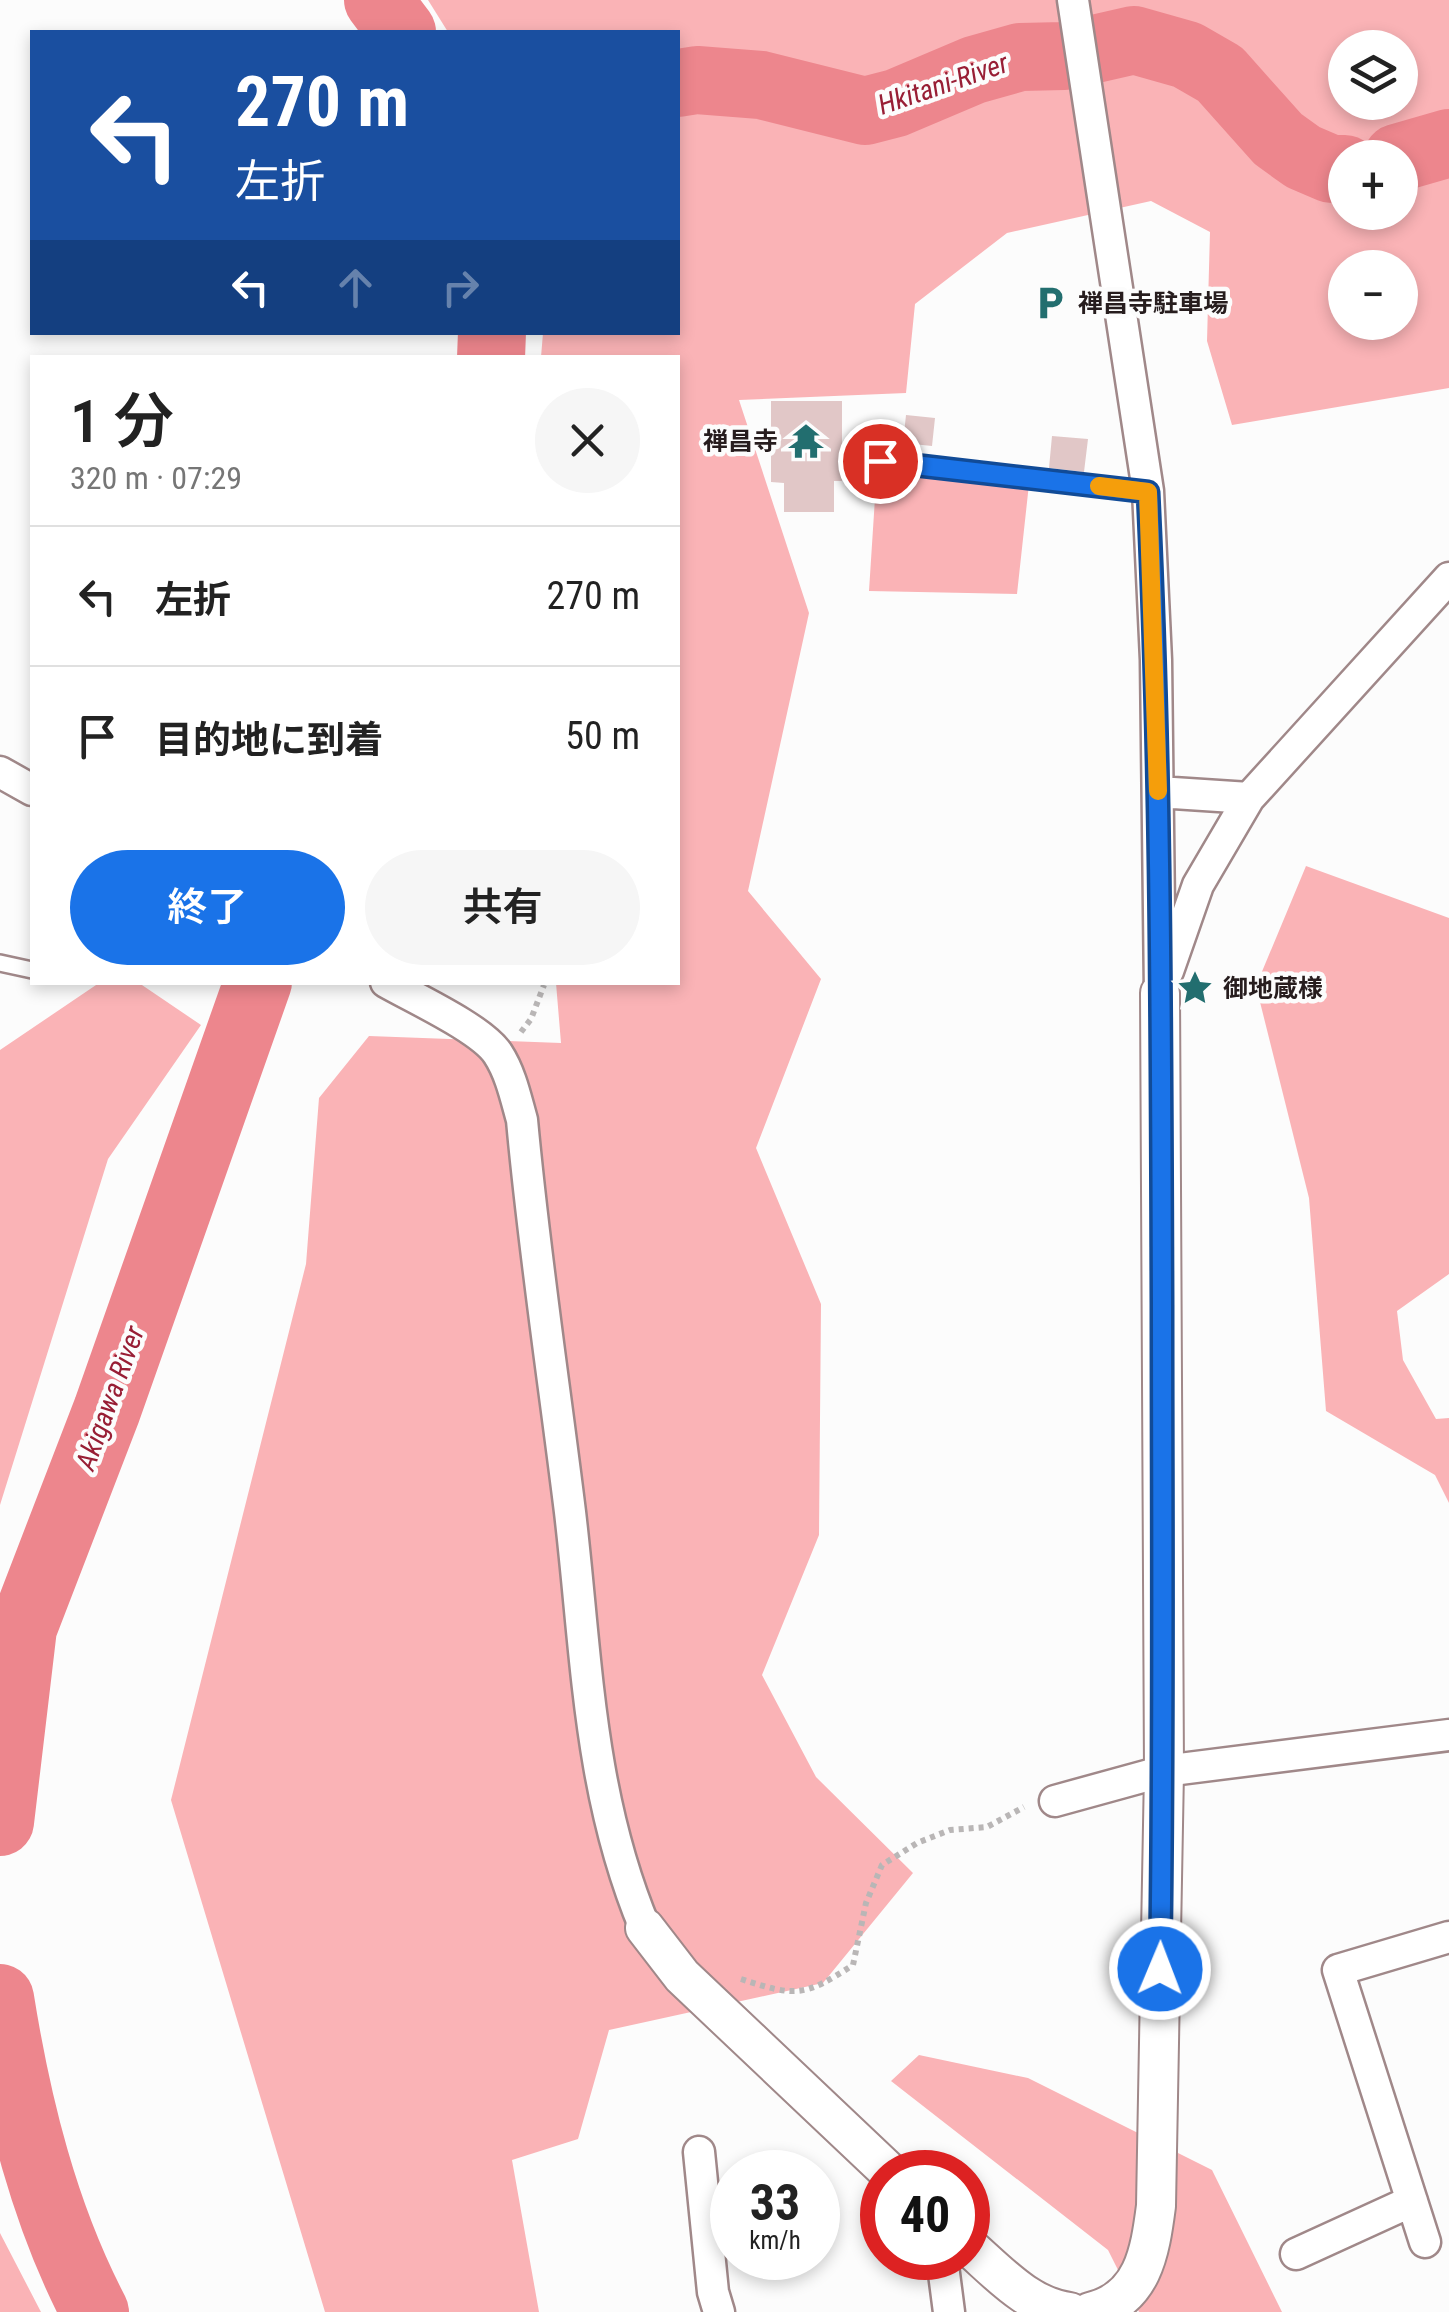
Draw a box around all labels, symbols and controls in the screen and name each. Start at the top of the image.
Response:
map controls [1328,30,1418,340]
button: layers [1328,30,1418,120]
water label: Hkitani-River [874,46,1013,122]
text: 270 m [235,61,409,143]
icon: left [70,70,200,200]
button: + [1328,140,1418,230]
text: 左折 [235,155,325,208]
button: − [1328,250,1418,340]
icon: left [223,260,278,315]
icon: ahead [328,260,383,315]
icon: right [433,260,488,315]
parking icon: 禅昌寺駐車場 [1031,284,1069,322]
place label: 禅昌寺駐車場 [1078,289,1228,318]
text: 1 分 [70,386,174,457]
button: close [535,388,640,493]
pin [838,419,923,504]
temple icon: 禅昌寺 [787,422,825,460]
place label: 禅昌寺 [703,427,778,456]
icon: arrive [853,434,908,489]
text: 320 m · 07:29 [70,459,242,497]
icon: left [70,569,125,624]
text: 270 m [546,574,640,618]
text: 左折 [155,578,231,622]
icon: arrive [70,709,125,764]
text: 50 m [565,714,640,758]
text: 目的地に到着 [155,718,383,762]
button: 終了 [70,850,345,965]
button: 共有 [365,850,640,965]
place icon: 御地蔵様 [1176,969,1214,1007]
place label: 御地蔵様 [1223,974,1323,1003]
water label: Akigawa River [68,1321,152,1475]
position arrow [1108,1917,1212,2021]
speed limit sign: 40 [860,2150,990,2280]
text: 33 [750,2174,800,2232]
text: km/h [749,2226,801,2255]

